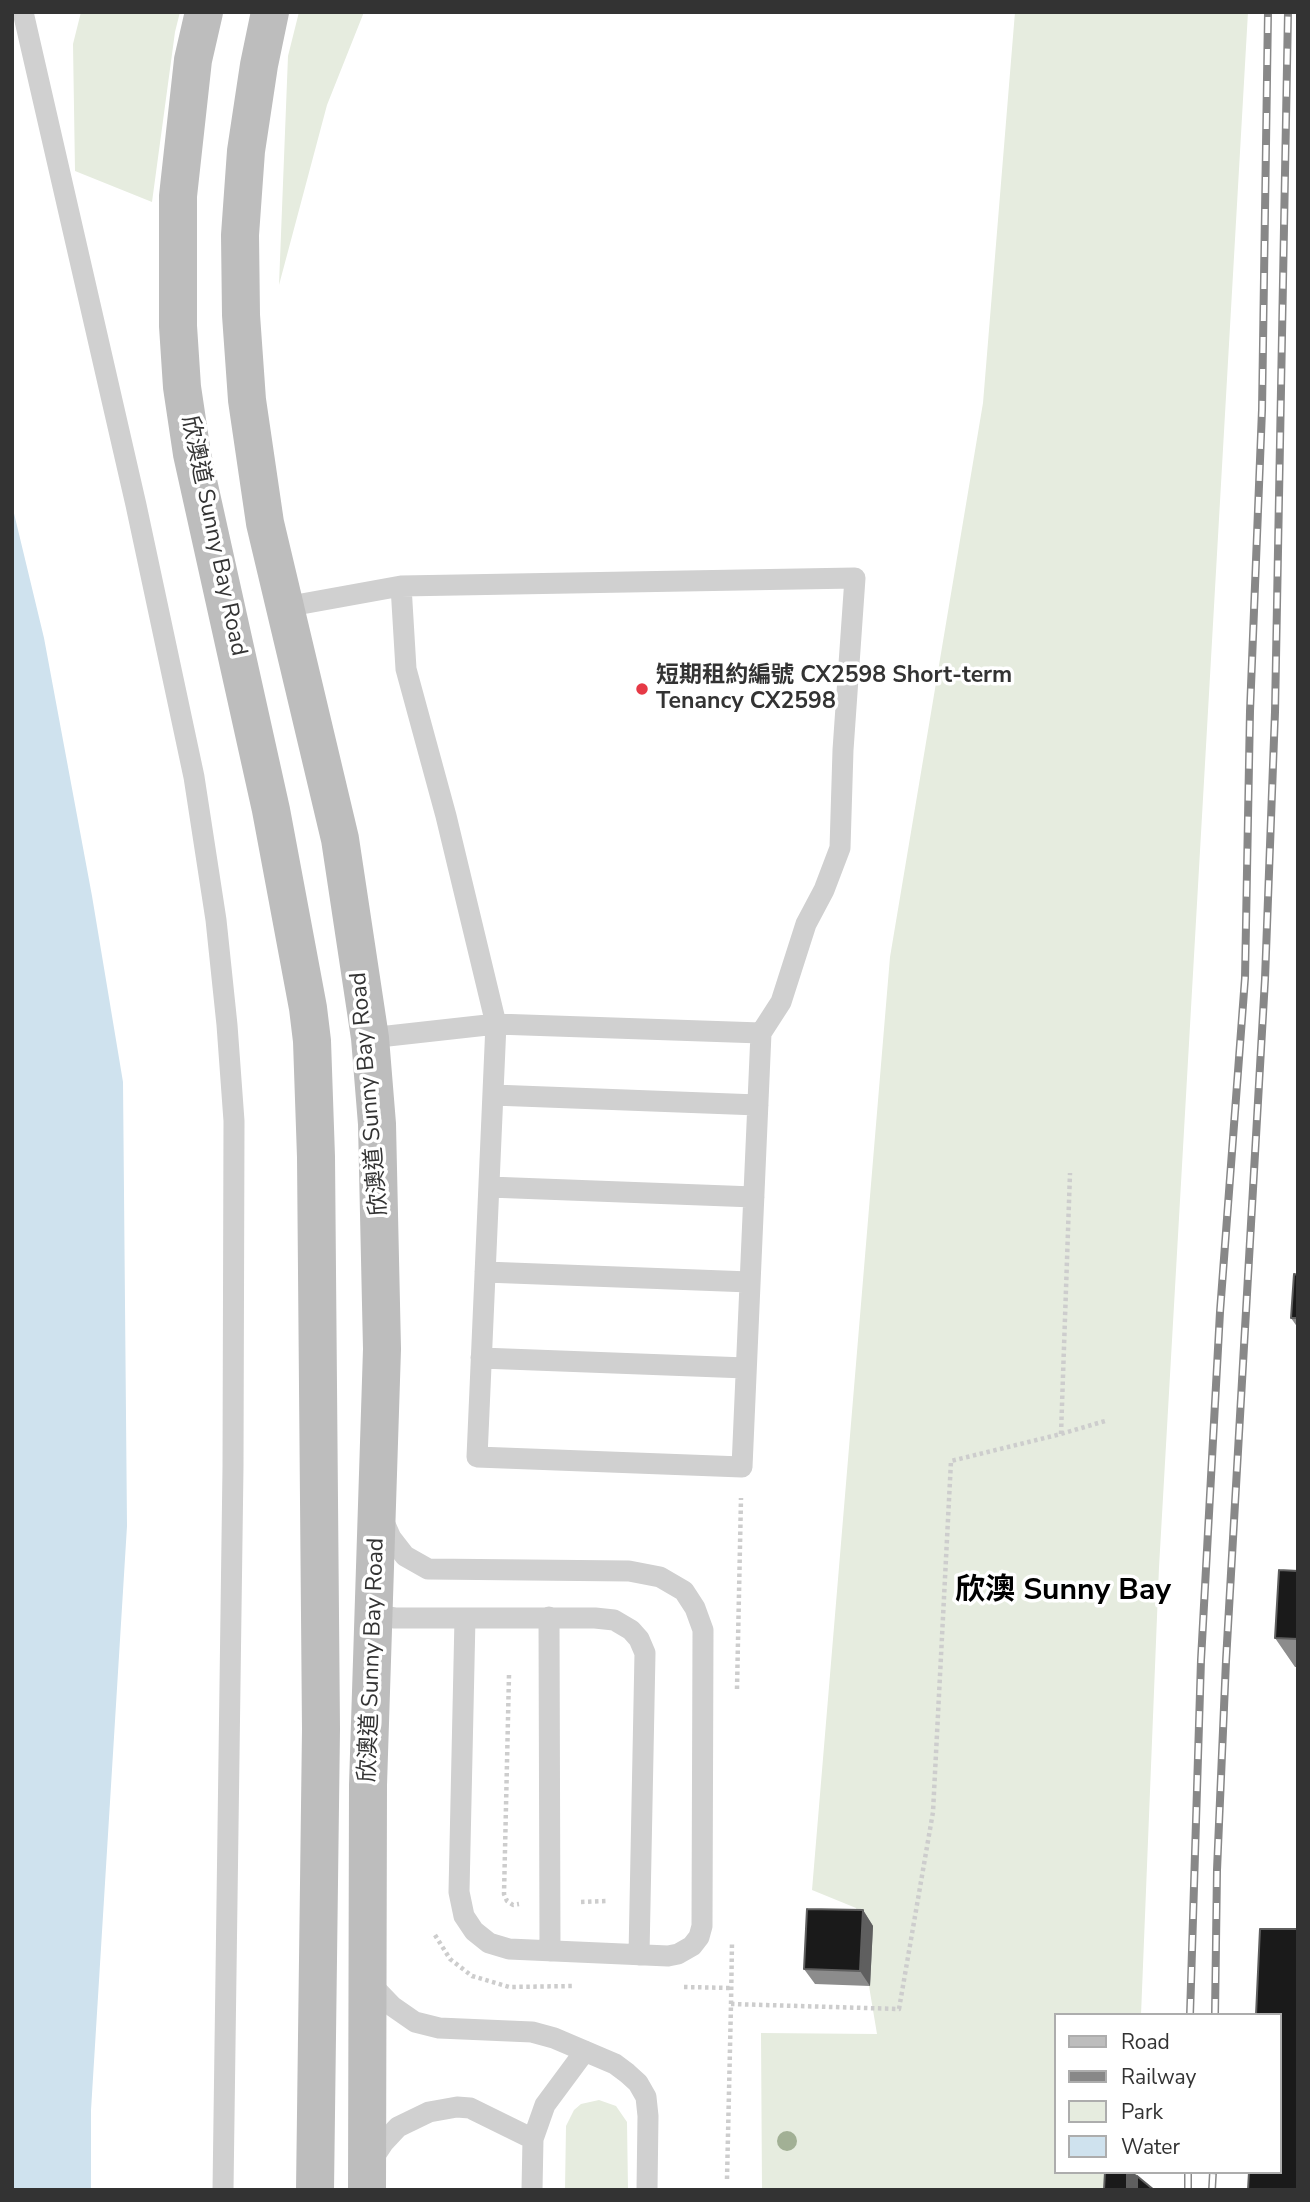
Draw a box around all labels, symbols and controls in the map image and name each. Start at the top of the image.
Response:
street label: 欣澳道 Sunny Bay Road [174,414,252,658]
place label: 短期租約編號 CX2598 Short-term Tenancy CX2598 [656,662,1012,716]
marker: 短期租約編號 CX2598 Short-term Tenancy CX2598 [634,681,650,697]
street label: 欣澳道 Sunny Bay Road [346,971,394,1217]
street label: 欣澳道 Sunny Bay Road [355,1537,391,1783]
district label: 欣澳 Sunny Bay [955,1574,1171,1610]
legend [1054,2013,1282,2174]
text: Road [1121,2028,1170,2056]
text: Railway [1121,2063,1196,2091]
text: Park [1121,2098,1163,2126]
text: Water [1121,2133,1180,2161]

